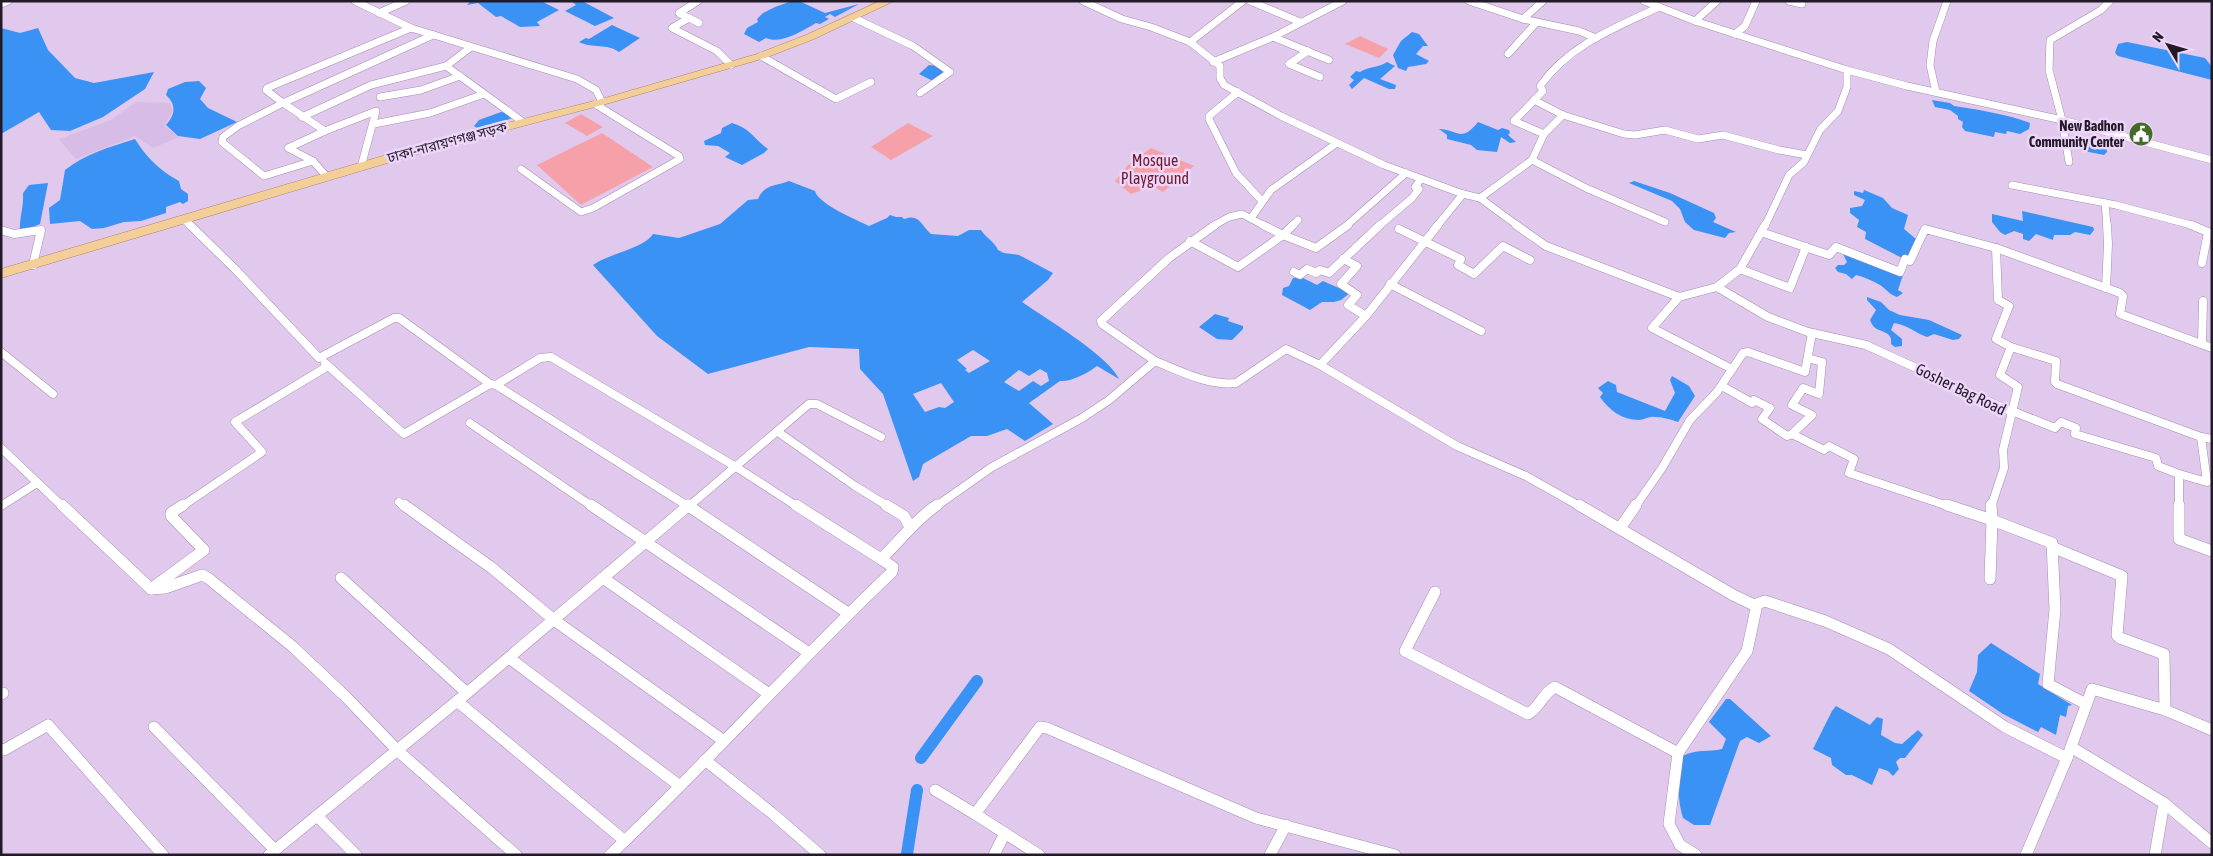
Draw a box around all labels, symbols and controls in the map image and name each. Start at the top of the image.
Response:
north arrow [2143,20,2193,70]
text: N [2149,29,2167,45]
street label: ঢাকা-নারায়ণগঞ্জ সড়ক [384,118,509,166]
place label: New Badhon Community Center [2029,118,2125,150]
public building icon: New Badhon Community Center [2128,121,2154,147]
park label: Mosque Playground [1121,151,1189,188]
street label: Gosher Bag Road [1912,359,2009,420]

